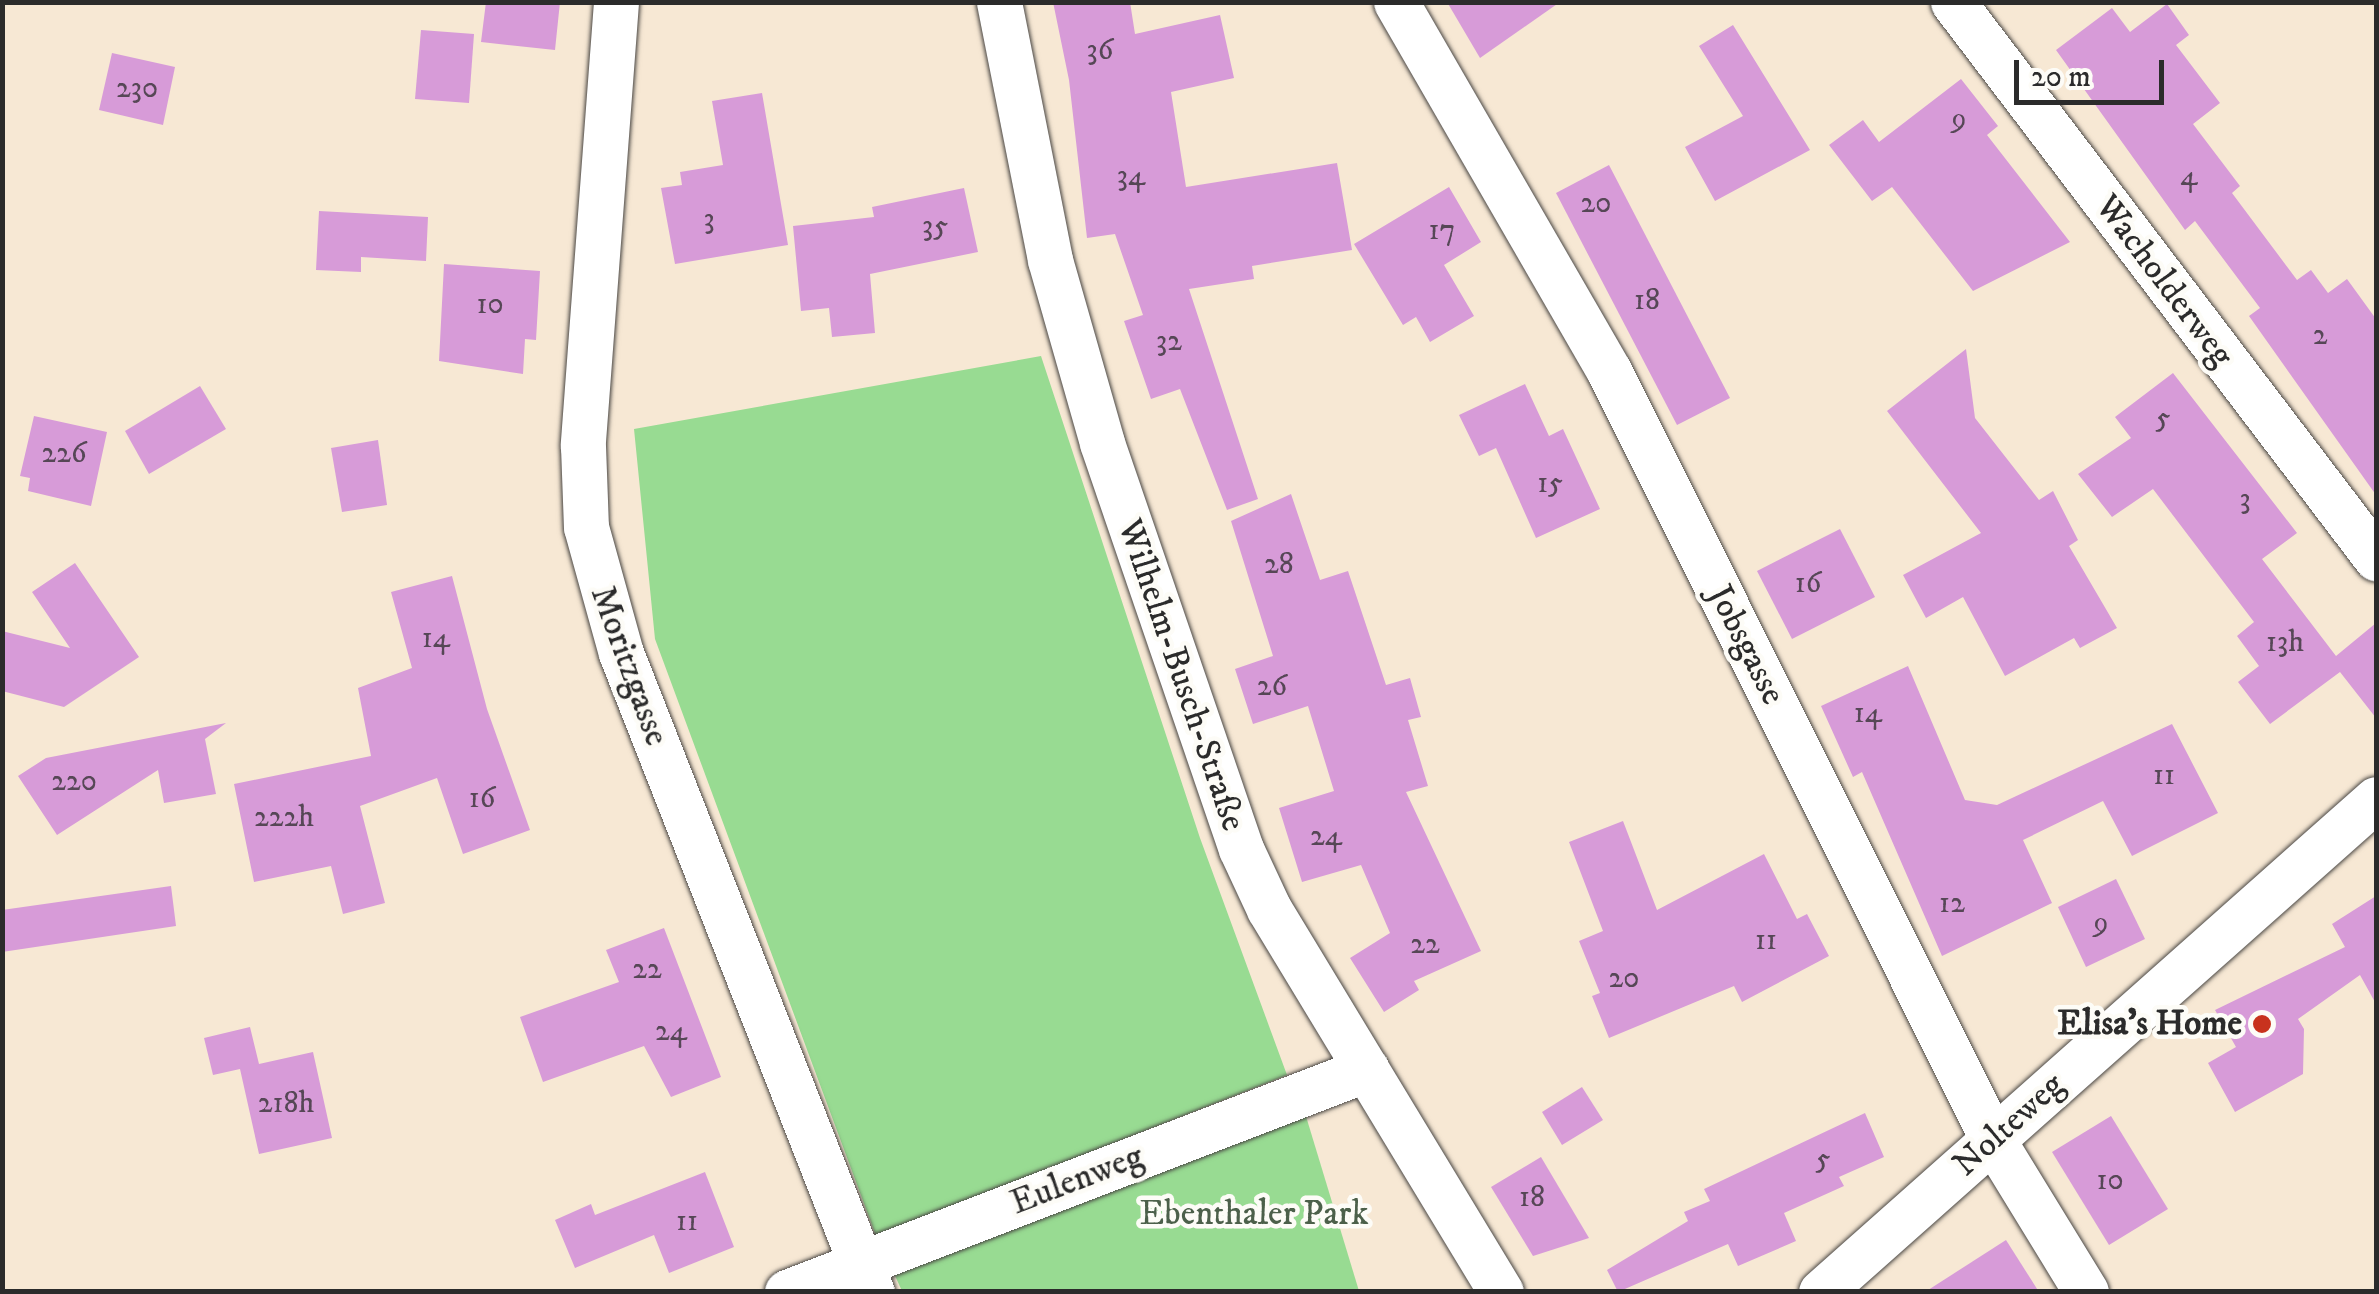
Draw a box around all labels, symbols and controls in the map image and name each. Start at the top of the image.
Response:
house number: 36 [1087,33,1113,69]
scale bar [2019,40,2169,102]
text: 20 m [2031,59,2091,96]
house number: 230 [116,71,158,107]
house number: 9 [1952,101,1966,137]
house number: 34 [1117,159,1145,195]
house number: 4 [2180,159,2198,195]
house number: 20 [1581,186,1611,222]
street label: Wacholderweg [2086,187,2242,375]
house number: 3 [703,202,715,238]
house number: 35 [922,209,948,245]
house number: 17 [1429,213,1455,249]
house number: 18 [1634,283,1660,319]
house number: 10 [476,287,504,323]
house number: 2 [2313,318,2327,354]
house number: 32 [1156,324,1182,360]
house number: 5 [2156,401,2170,437]
house number: 226 [41,436,87,472]
house number: 15 [1537,466,1563,502]
house number: 3 [2239,482,2251,518]
street label: Wilhelm-Busch-Straße [1108,514,1254,836]
house number: 28 [1264,547,1294,583]
house number: 16 [1795,566,1821,602]
street label: Jobsgasse [1698,578,1794,712]
street label: Moritzgasse [581,581,677,751]
house number: 14 [422,621,450,657]
house number: 13h [2266,625,2304,661]
house number: 26 [1257,669,1287,705]
house number: 14 [1854,696,1882,732]
house number: 11 [2153,758,2175,794]
house number: 220 [51,764,97,800]
house number: 16 [469,781,495,817]
house number: 222h [254,800,314,836]
house number: 24 [1310,819,1342,855]
house number: 12 [1939,886,1965,922]
house number: 9 [2094,905,2108,941]
house number: 11 [1755,923,1777,959]
house number: 22 [1410,927,1440,963]
house number: 22 [632,952,662,988]
house number: 20 [1609,961,1639,997]
place label: Elisa's Home [2057,1003,2242,1045]
marker: Elisa's Home [2251,1013,2273,1035]
house number: 24 [655,1014,687,1050]
street label: Nolteweg [1945,1064,2073,1186]
house number: 218h [258,1086,314,1122]
street label: Eulenweg [1005,1136,1149,1224]
house number: 5 [1816,1142,1830,1178]
house number: 10 [2096,1163,2124,1199]
house number: 18 [1519,1180,1545,1216]
park label: Ebenthaler Park [1140,1193,1368,1235]
house number: 11 [676,1204,698,1240]

